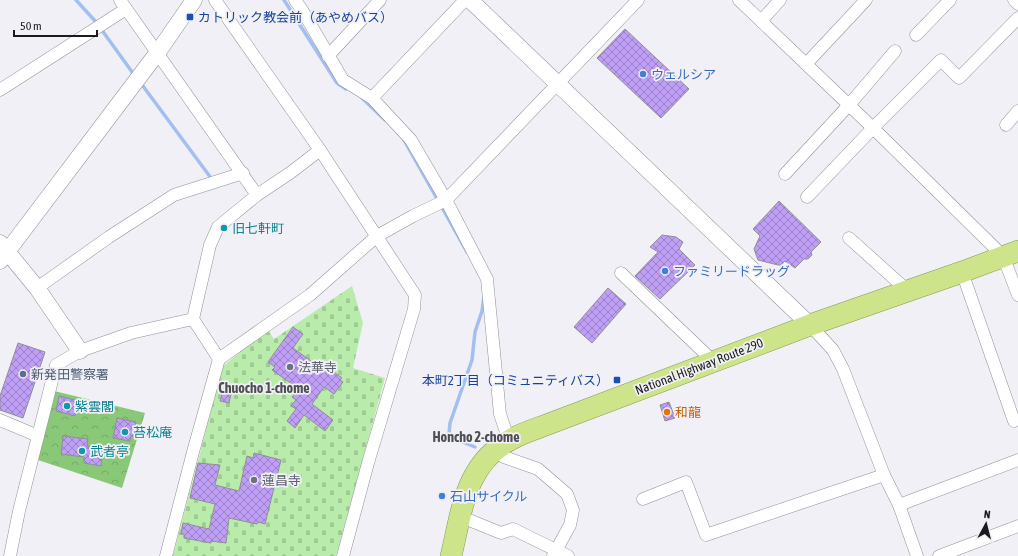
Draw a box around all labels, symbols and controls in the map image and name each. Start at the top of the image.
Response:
place label: カトリック教会前（あやめバス） [198,10,393,25]
scale bar [14,12,97,38]
marker: カトリック教会前（あやめバス） [185,12,195,22]
text: 50 m [20,19,42,33]
place label: ウェルシア [651,67,716,82]
marker: ウェルシア [638,69,648,79]
place label: 旧七軒町 [232,221,284,236]
marker: 旧七軒町 [219,223,229,233]
place label: ファミリードラッグ [673,264,790,279]
marker: ファミリードラッグ [660,266,670,276]
street label: National Highway Route 290 [633,335,765,398]
place label: 法華寺 [298,360,337,375]
marker: 法華寺 [285,362,295,372]
place label: 新発田警察署 [31,367,109,382]
marker: 新発田警察署 [18,369,28,379]
place label: 本町2丁目（コミュニティバス） [422,373,609,388]
marker: 本町2丁目（コミュニティバス） [612,375,622,385]
district label: Chuocho 1-chome [218,380,310,396]
place label: 紫雲閣 [75,399,114,414]
marker: 紫雲閣 [62,401,72,411]
place label: 和龍 [675,405,701,420]
marker: 和龍 [662,407,672,417]
place label: 苔松庵 [133,425,172,440]
marker: 苔松庵 [120,427,130,437]
district label: Honcho 2-chome [432,429,520,445]
place label: 武者亭 [90,444,129,459]
marker: 武者亭 [77,446,87,456]
place label: 蓮昌寺 [262,473,301,488]
marker: 蓮昌寺 [249,475,259,485]
place label: 石山サイクル [450,489,527,504]
marker: 石山サイクル [437,491,447,501]
north arrow [966,504,1006,544]
text: N [983,508,991,520]

